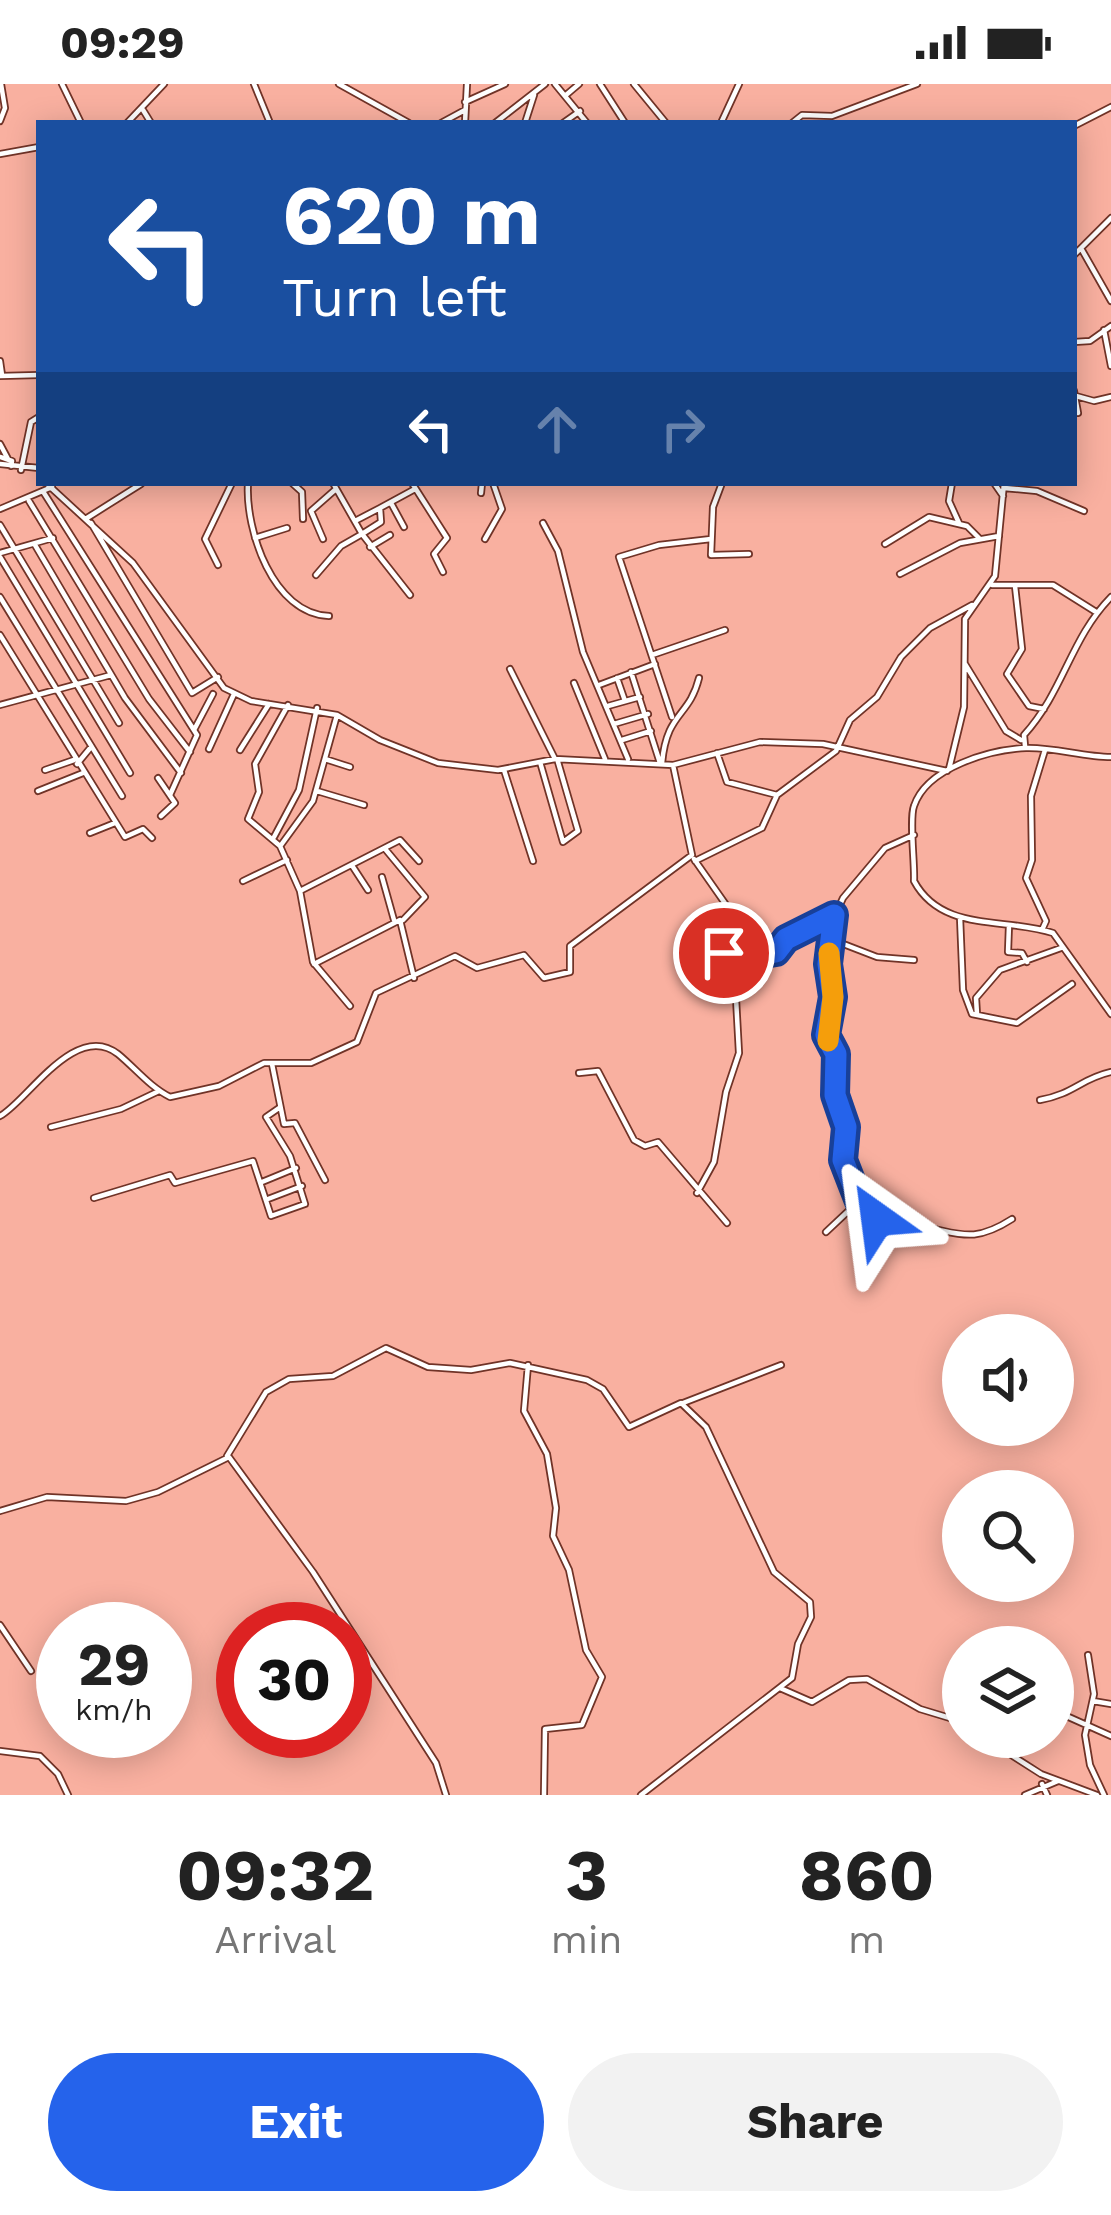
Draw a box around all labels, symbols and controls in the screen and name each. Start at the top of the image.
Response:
text: 09:29 [60,16,185,69]
text: 620 m [282,166,541,264]
icon: left [84,168,240,324]
text: Turn left [282,266,507,329]
icon: left [398,396,464,462]
icon: ahead [524,396,590,462]
icon: right [650,396,716,462]
pin [673,902,775,1004]
icon: arrive [691,920,757,986]
position arrow [814,1156,940,1282]
map controls [942,1314,1074,1758]
button: sound [942,1314,1074,1446]
button: search [942,1470,1074,1602]
speed limit sign: 30 [216,1602,372,1758]
button: layers [942,1626,1074,1758]
text: 29 [78,1629,150,1700]
text: km/h [75,1692,153,1727]
text: 09:32 [176,1833,374,1917]
text: 3 [565,1833,608,1917]
text: 860 [799,1833,935,1917]
text: Arrival [215,1917,336,1962]
text: min [551,1917,622,1962]
text: m [848,1917,885,1962]
button: Exit [48,2053,544,2191]
button: Share [568,2053,1063,2191]

